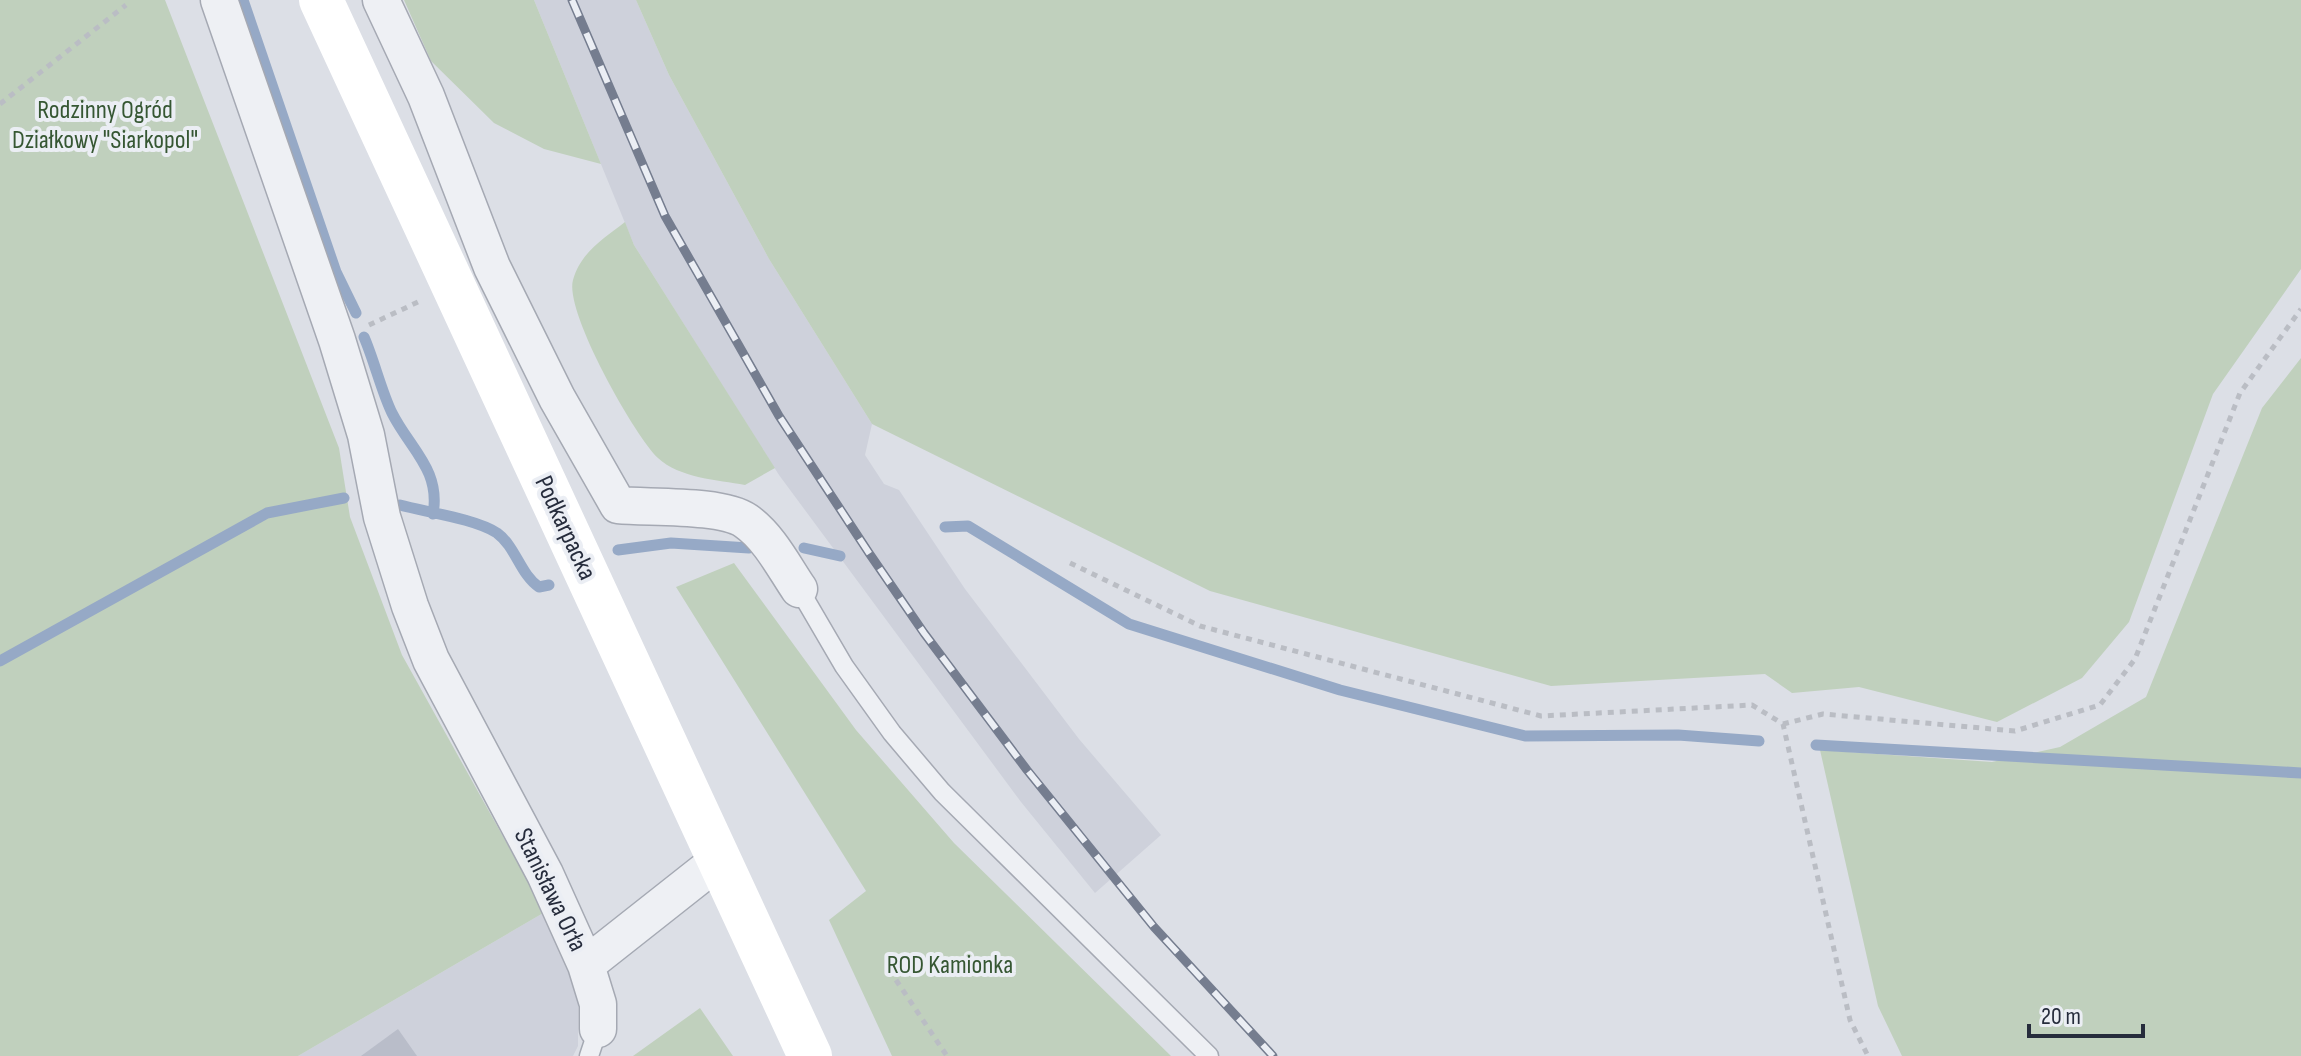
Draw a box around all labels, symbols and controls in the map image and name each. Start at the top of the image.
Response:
park label: Rodzinny Ogród Działkowy "Siarkopol" [12,95,198,156]
street label: Podkarpacka [527,471,603,585]
street label: Stanisława Orła [507,823,593,957]
park label: ROD Kamionka [887,950,1013,981]
scale bar [2029,988,2143,1038]
text: 20 m [2041,1002,2081,1031]

